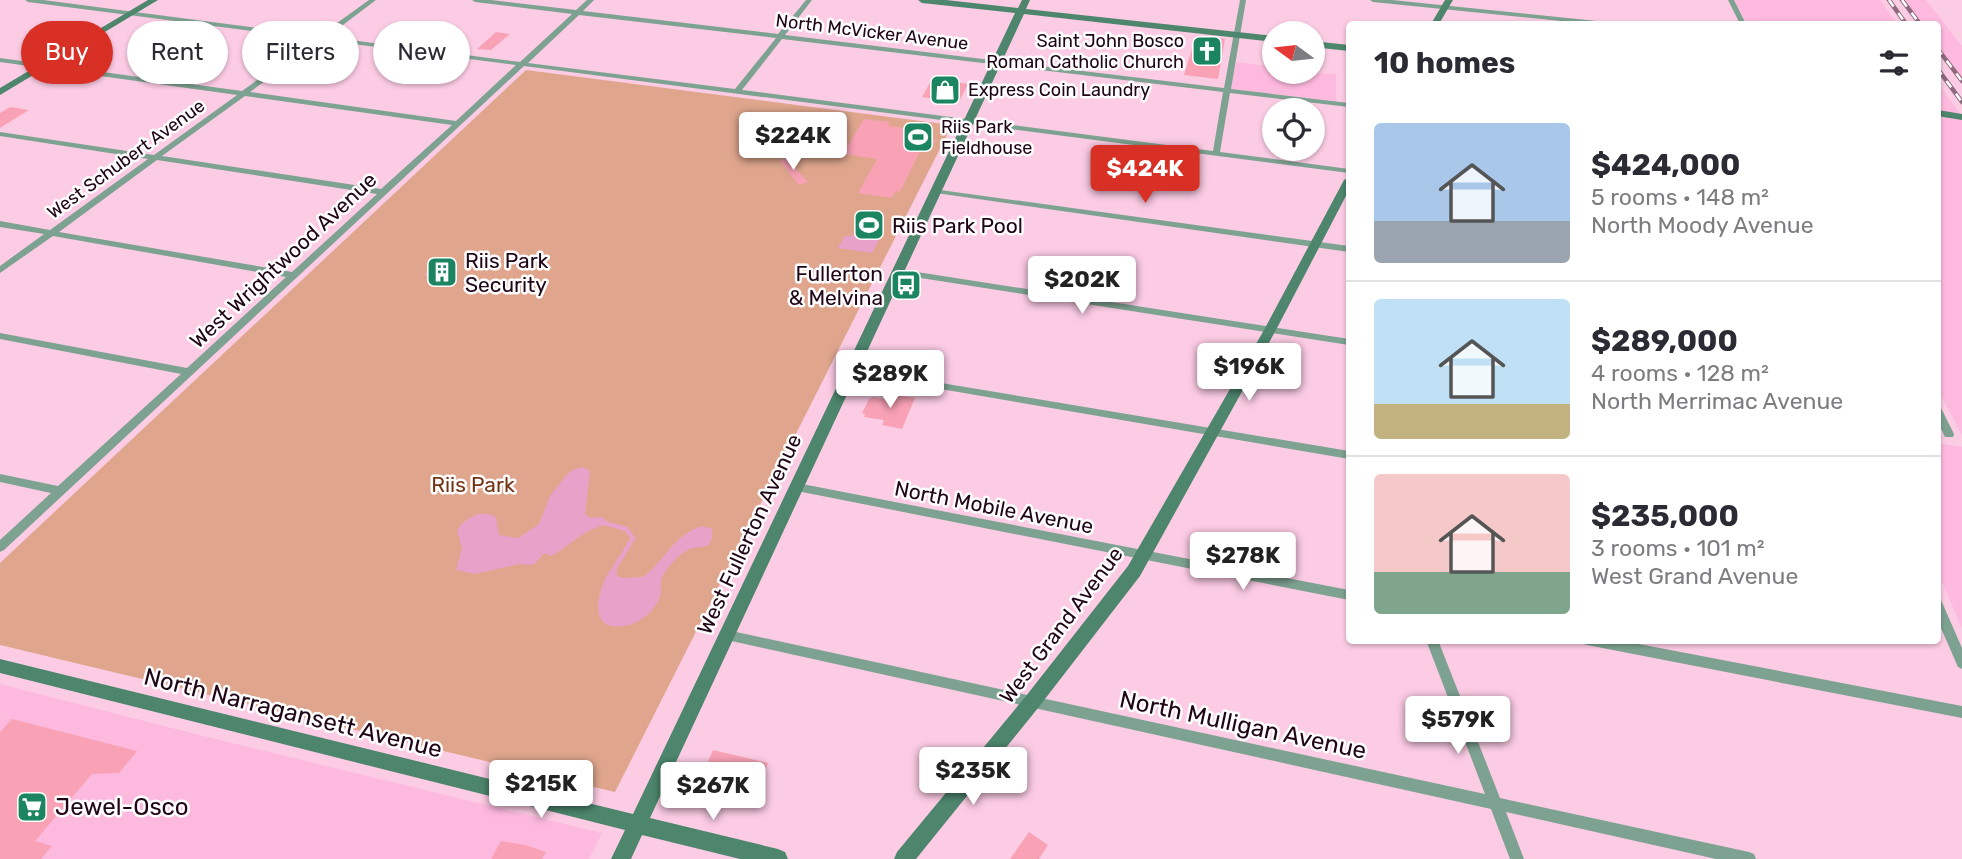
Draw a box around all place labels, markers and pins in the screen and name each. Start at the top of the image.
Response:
place label: Saint John Bosco Roman Catholic Church [986,30,1184,73]
church icon: Saint John Bosco Roman Catholic Church [1190,34,1224,68]
shop icon: Express Coin Laundry [928,73,962,107]
place label: Express Coin Laundry [968,79,1150,101]
pin: $224K [744,113,842,172]
place label: Riis Park Fieldhouse [941,116,1032,159]
sports icon: Riis Park Fieldhouse [901,120,935,154]
pin: $424K [1096,146,1194,205]
sports icon: Riis Park Pool [852,208,886,242]
place label: Riis Park Pool [892,213,1023,238]
place label: Riis Park Security [465,248,549,297]
building icon: Riis Park Security [425,255,459,289]
pin: $202K [1033,256,1131,316]
place label: Fullerton & Melvina [789,261,883,310]
bus stop icon: Fullerton & Melvina [889,268,923,302]
pin: $196K [1200,344,1298,403]
pin: $289K [841,350,939,410]
pin: $278K [1194,532,1292,592]
pin: $579K [1409,696,1507,756]
pin: $235K [924,748,1022,807]
pin: $215K [492,760,590,820]
pin: $267K [664,762,762,822]
supermarket icon: Jewel-Osco [15,790,49,824]
place label: Jewel-Osco [55,793,189,821]

